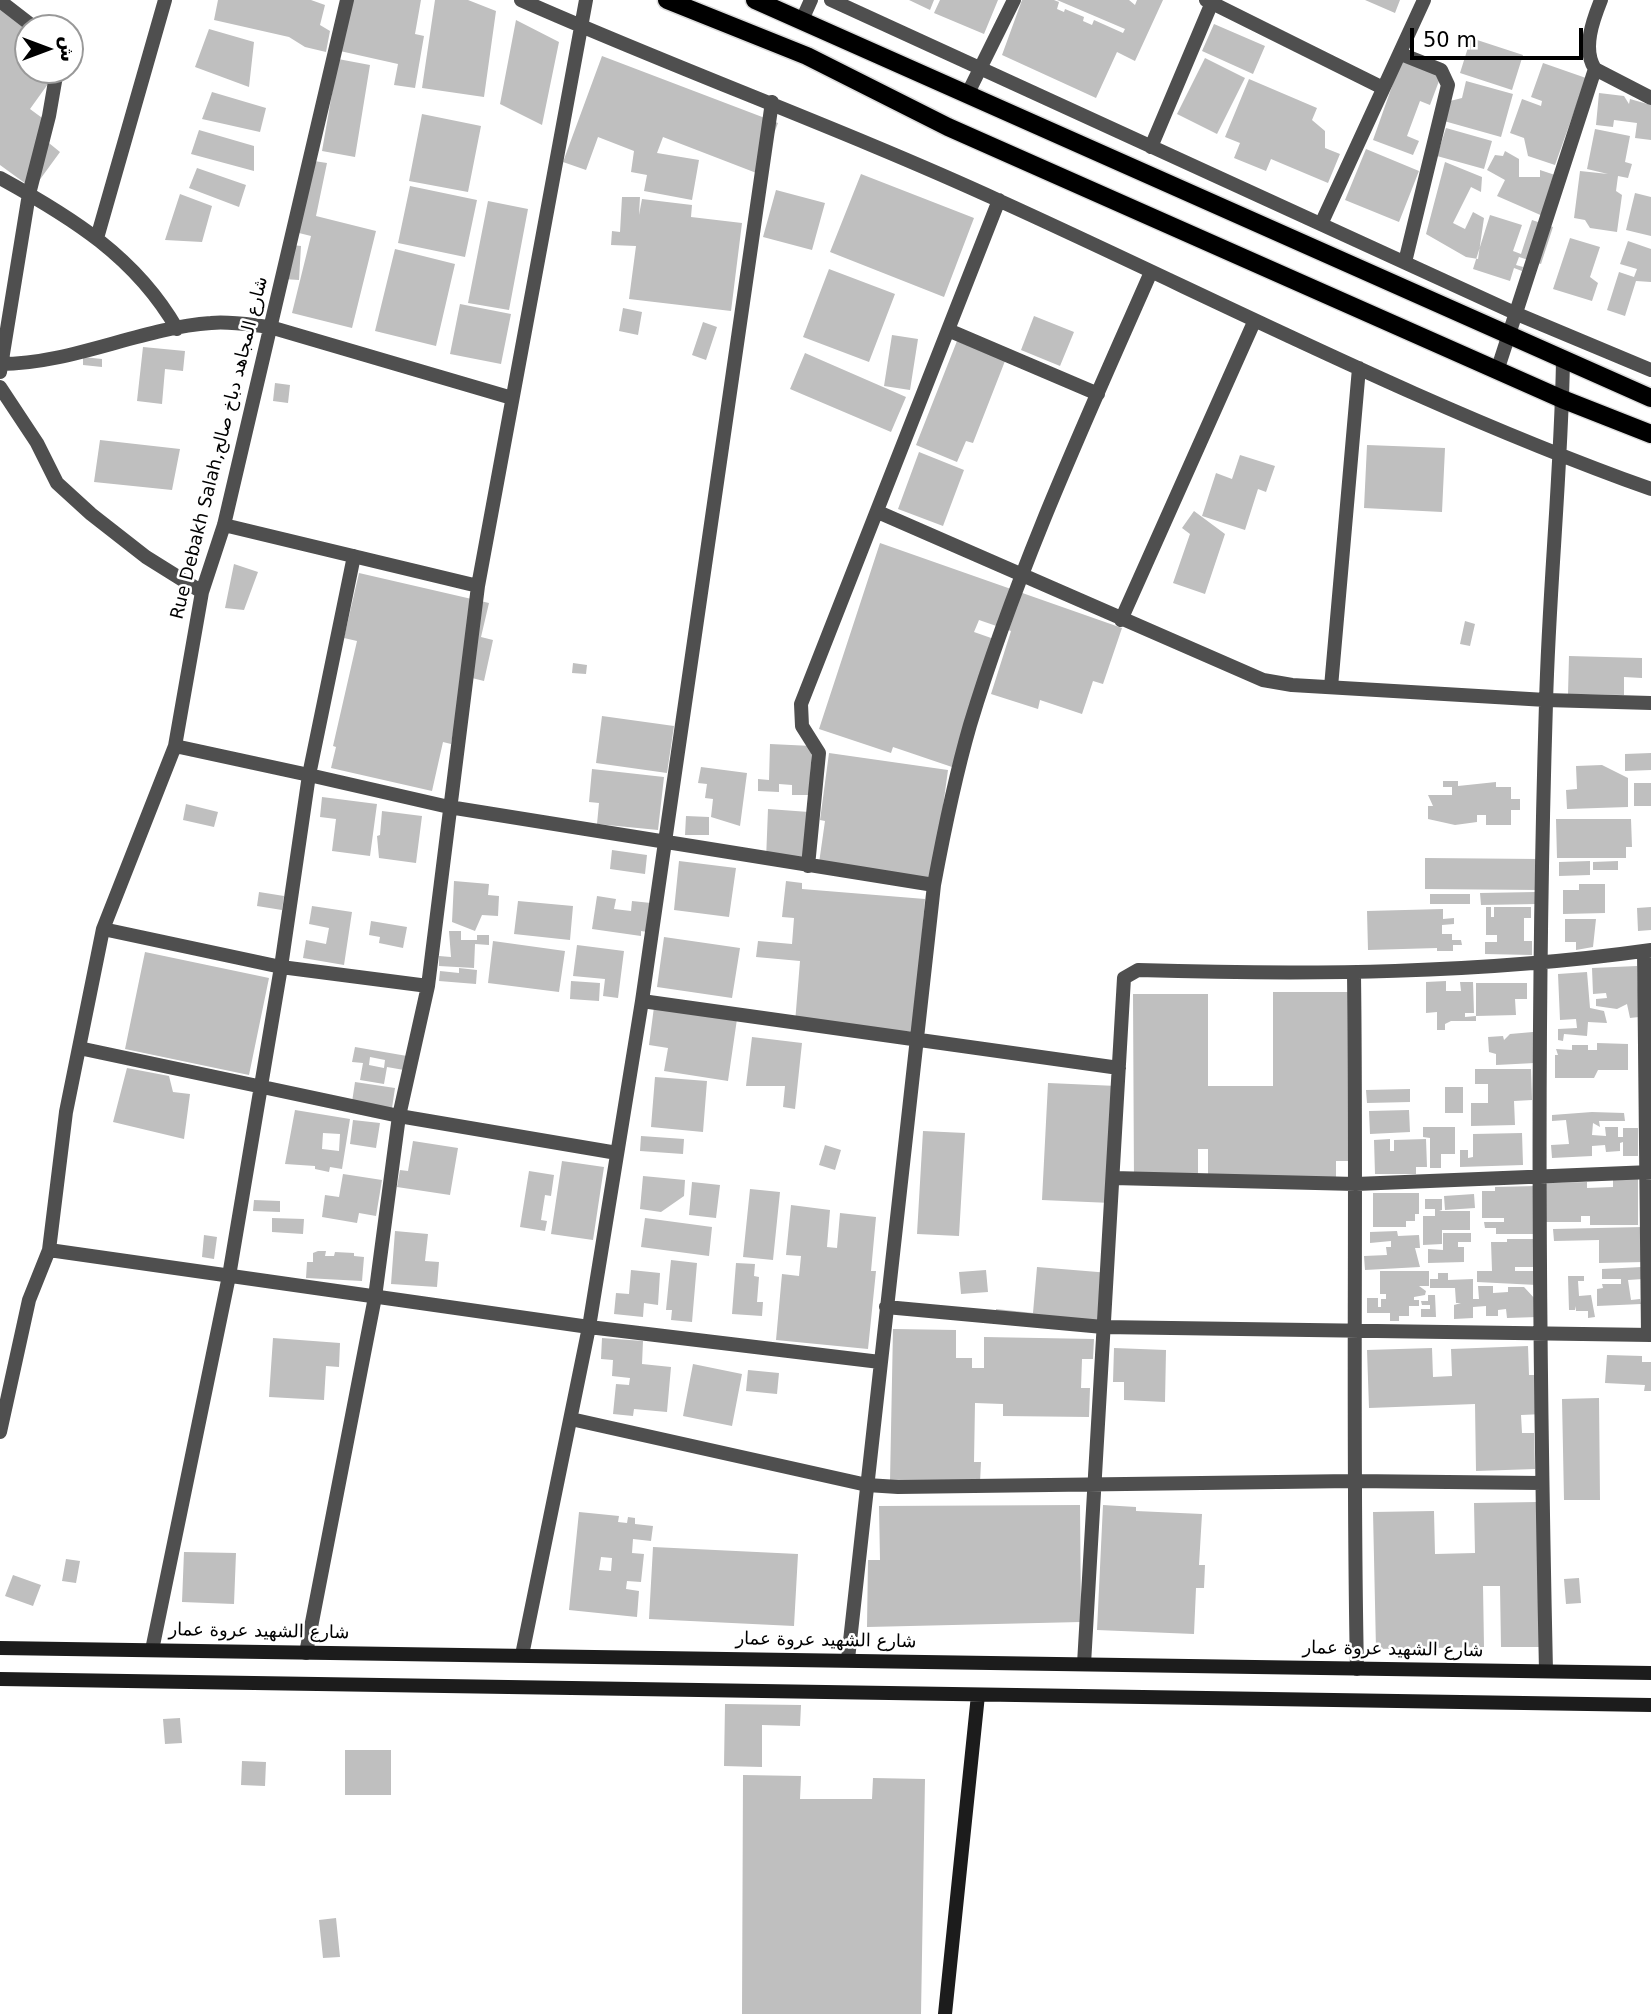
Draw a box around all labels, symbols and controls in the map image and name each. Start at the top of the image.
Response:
north arrow [14,14,84,84]
scale bar [1413,14,1586,58]
text: 50 m [1423,28,1477,52]
text: ش [57,36,79,62]
street label: Rue Debakh Salah,شارع المجاهد دباخ صالح [167,274,273,622]
street label: شارع الشهيد عروة عمار [168,1620,350,1644]
street label: شارع الشهيد عروة عمار [735,1629,917,1653]
street label: شارع الشهيد عروة عمار [1302,1638,1484,1662]

